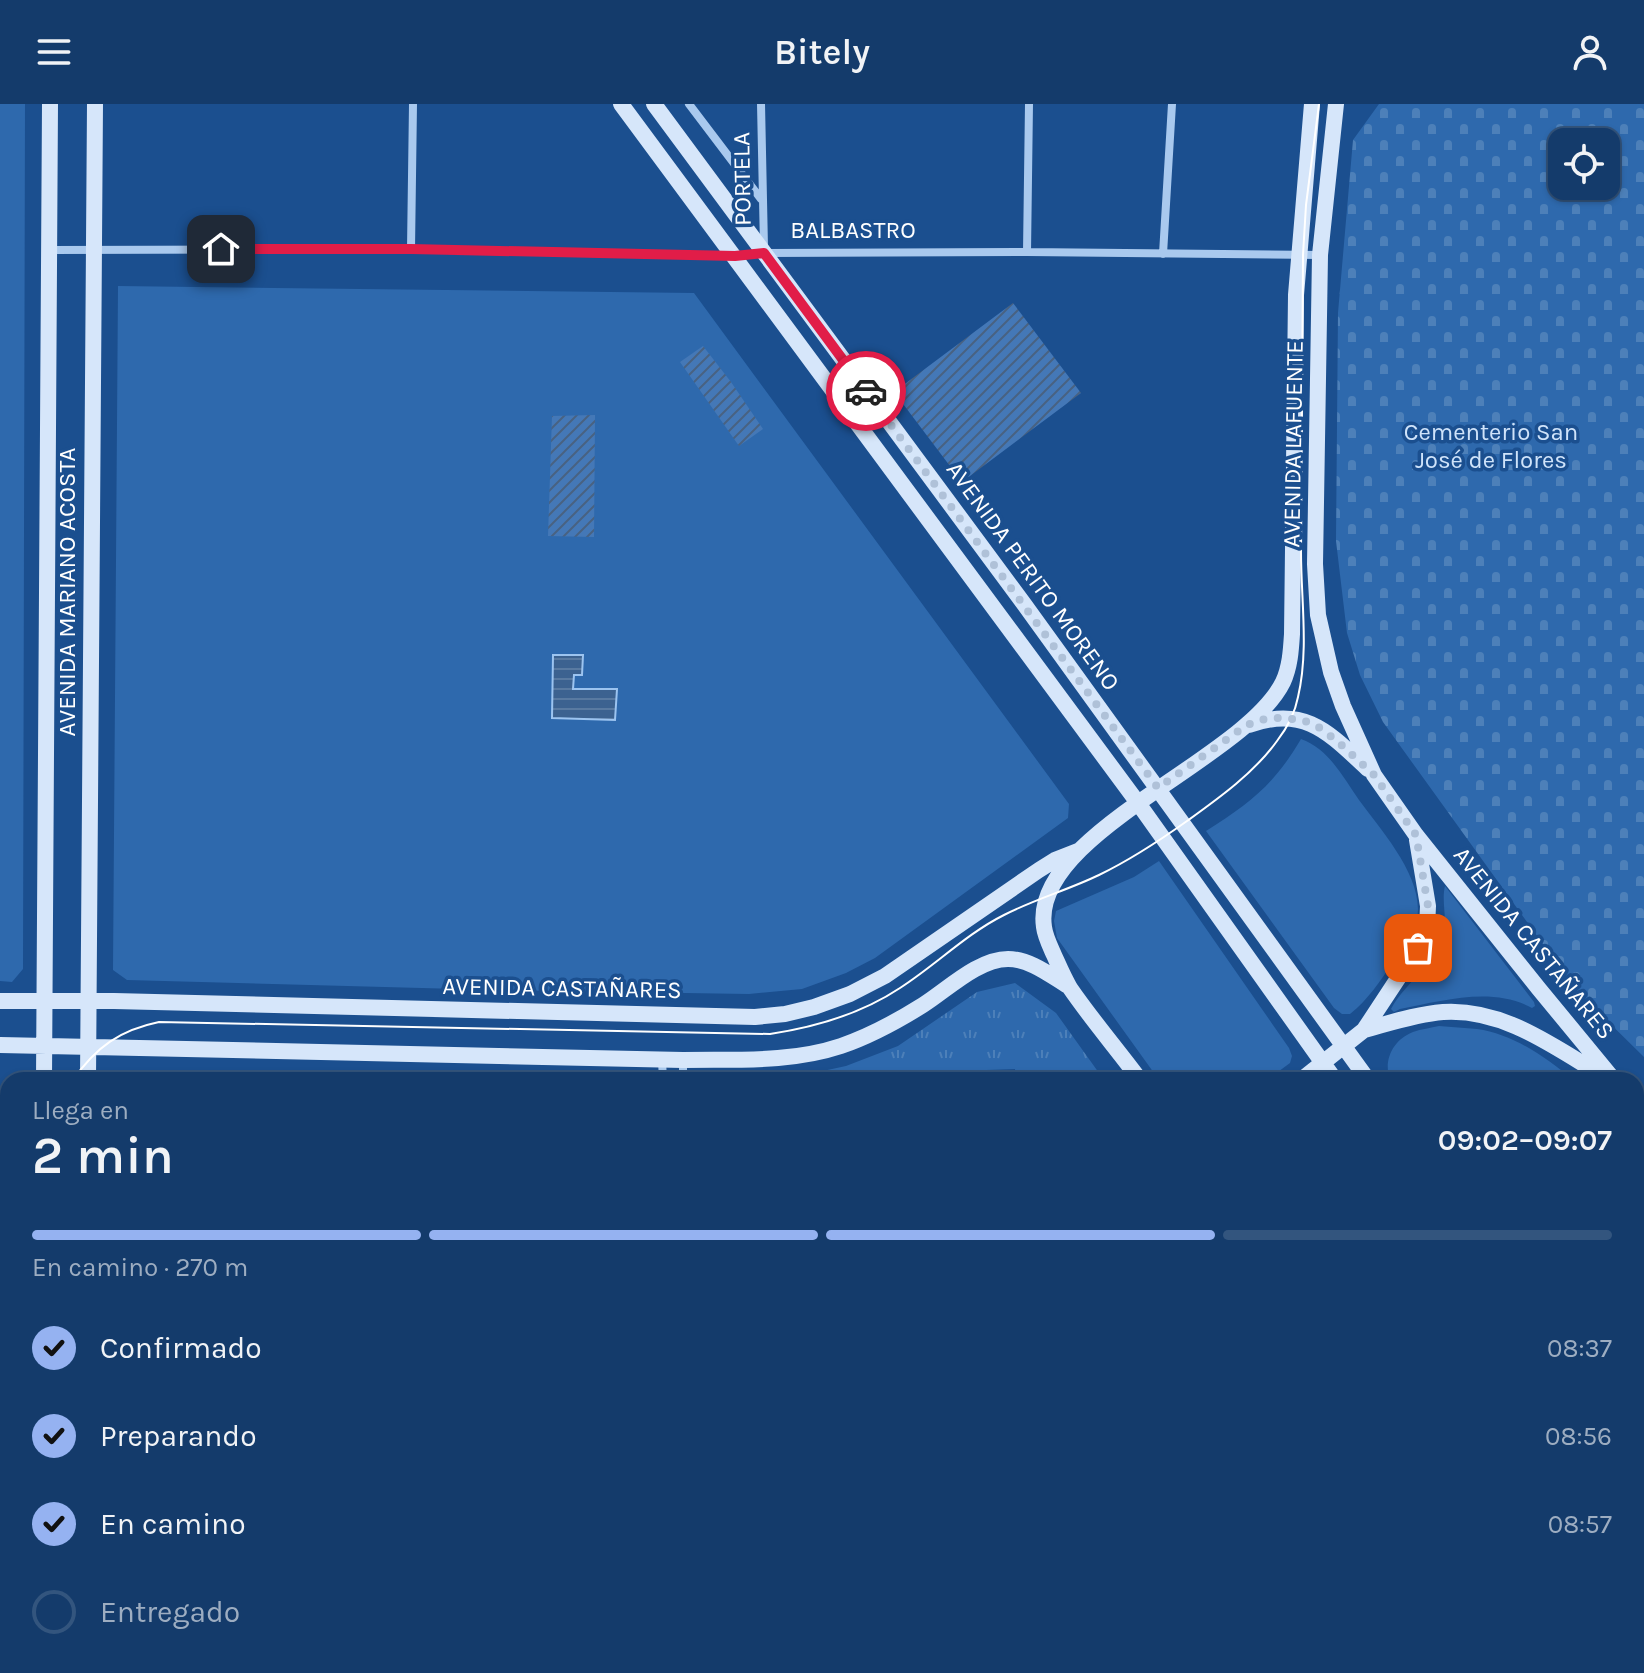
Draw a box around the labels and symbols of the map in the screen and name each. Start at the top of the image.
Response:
street label: PORTELA [727,132,757,226]
pin [187,215,255,283]
street label: BALBASTRO [790,216,916,244]
street label: AVENIDA LAFUENTE [1277,340,1309,548]
courier [826,351,906,431]
park label: Cementerio San José de Flores [1404,418,1578,474]
street label: AVENIDA MARIANO ACOSTA [53,447,81,736]
street label: AVENIDA PERITO MORENO [941,456,1125,696]
street label: AVENIDA CASTAÑARES [1448,841,1620,1045]
pin [1384,914,1452,982]
street label: AVENIDA CASTAÑARES [442,972,682,1004]

